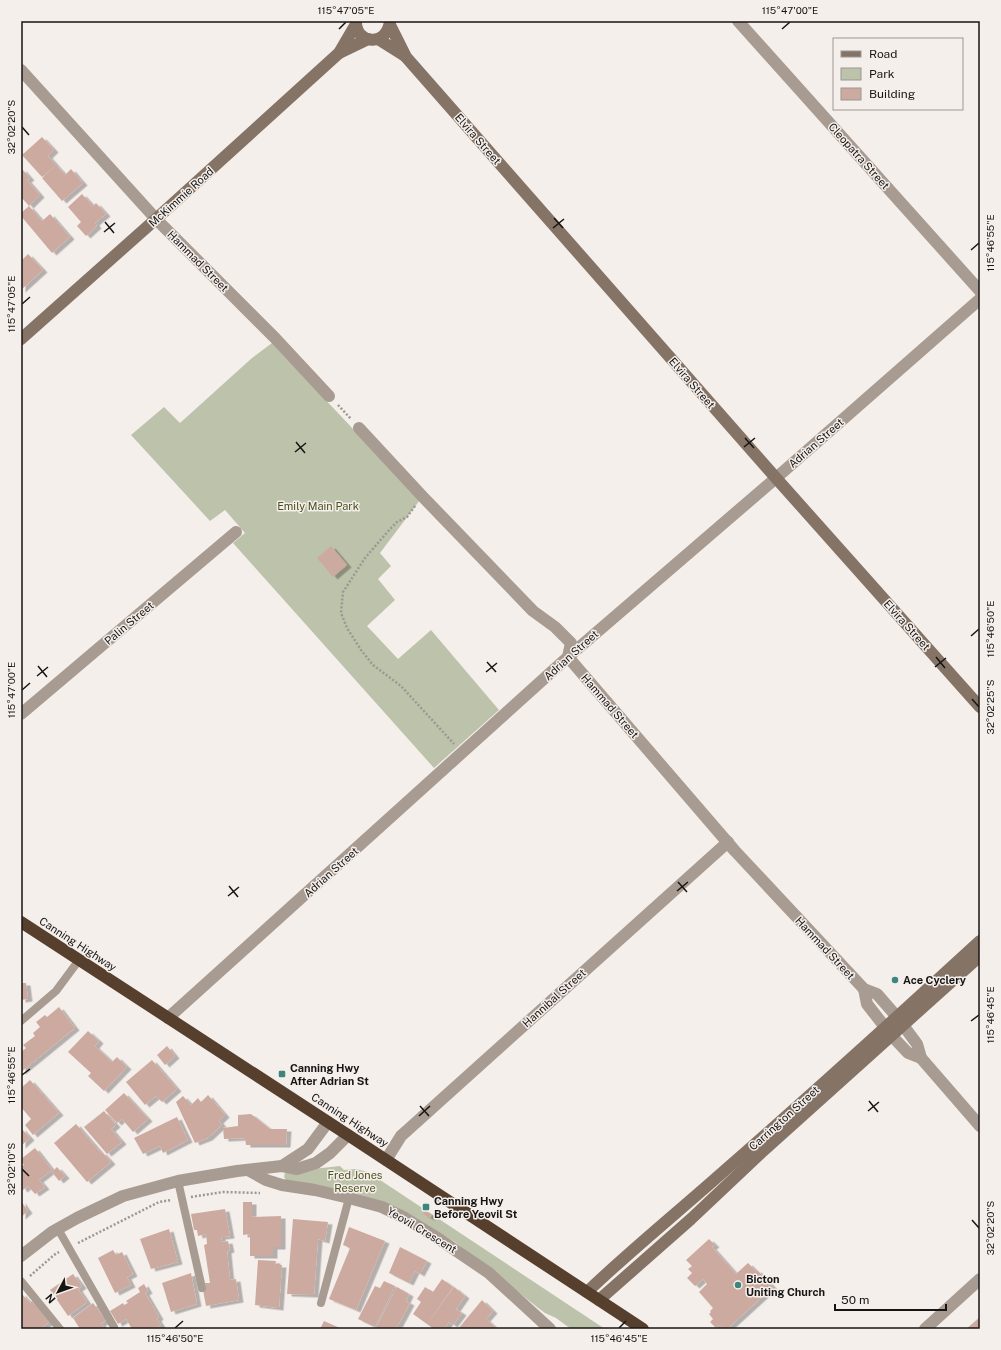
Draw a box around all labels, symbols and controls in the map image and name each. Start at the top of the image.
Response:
text: 115°47'05"E [318,4,374,16]
text: 115°47'00"E [762,4,818,16]
legend [833,38,963,110]
text: Road [869,47,897,61]
text: Park [869,67,895,81]
text: Building [869,87,915,101]
text: 32°02'20"S [5,99,17,154]
street label: Elvira Street [453,111,503,167]
street label: Cleopatra Street [826,121,892,191]
street label: McKimmie Road [146,165,216,229]
text: 115°46'55"E [984,214,996,272]
street label: Hammad Street [165,228,231,294]
text: 115°47'05"E [5,276,17,332]
street label: Elvira Street [667,355,717,411]
street label: Adrian Street [786,416,846,470]
park label: Emily Main Park [277,500,359,512]
street label: Elvira Street [881,598,933,652]
street label: Palin Street [102,599,156,647]
text: 115°46'50"E [984,600,996,658]
street label: Adrian Street [542,628,600,682]
text: 115°47'00"E [5,662,17,718]
street label: Hammad Street [579,672,641,740]
text: 32°02'25"S [984,679,996,734]
street label: Adrian Street [302,845,360,899]
street label: Hammad Street [793,914,857,982]
street label: Canning Highway [37,915,119,973]
street label: Hannibal Street [520,967,588,1029]
place label: Ace Cyclery [903,974,967,986]
marker: Ace Cyclery [890,975,900,985]
text: 115°46'45"E [984,986,996,1044]
text: 115°46'55"E [5,1046,17,1104]
place label: Canning Hwy After Adrian St [290,1062,369,1087]
marker: Canning Hwy After Adrian St [277,1069,287,1079]
street label: Carrington Street [747,1084,821,1152]
street label: Canning Highway [309,1091,391,1149]
text: 32°02'10"S [5,1142,17,1195]
park label: Fred Jones Reserve [328,1169,383,1194]
place label: Canning Hwy Before Yeovil St [434,1195,518,1220]
text: 32°02'20"S [984,1200,996,1255]
marker: Canning Hwy Before Yeovil St [421,1202,431,1212]
street label: Yeovil Crescent [385,1205,459,1255]
north arrow [38,1272,78,1312]
place label: Bicton Uniting Church [746,1273,825,1298]
marker: Bicton Uniting Church [733,1280,743,1290]
scale bar [835,1286,946,1312]
text: N [43,1291,58,1306]
text: 50 m [841,1293,869,1307]
text: 115°46'50"E [146,1332,204,1344]
text: 115°46'45"E [590,1332,648,1344]

